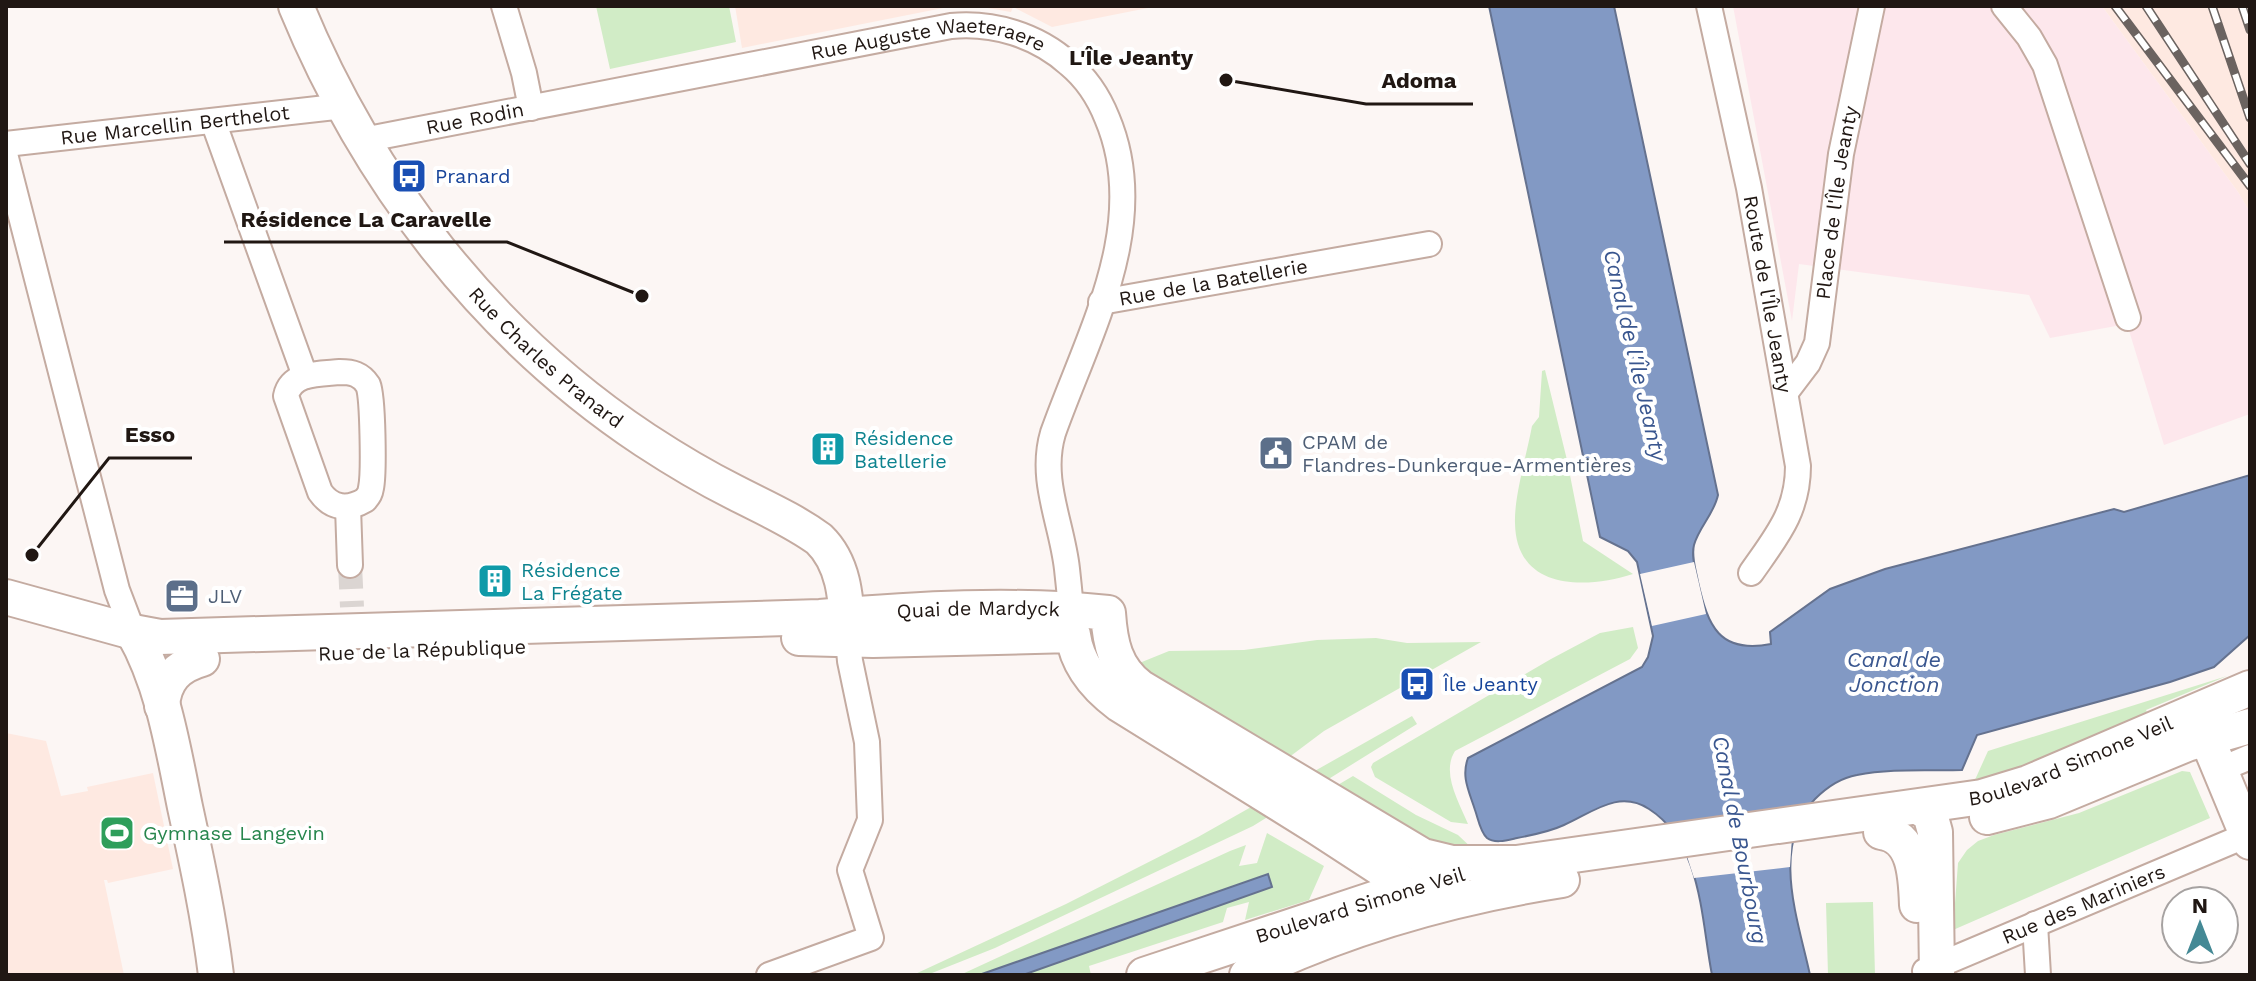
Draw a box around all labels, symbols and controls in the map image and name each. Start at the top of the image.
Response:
street label: Rue Auguste Waeteraere [809,13,1050,65]
district label: L'Île Jeanty [1069,45,1194,70]
callout: Adoma [1366,58,1473,104]
text: Adoma [1382,68,1457,93]
street label: Rue Rodin [424,97,526,140]
street label: Rue Marcellin Berthelot [59,100,291,150]
street label: Place de l'Île Jeanty [1811,103,1863,301]
bus stop icon: Pranard [390,157,428,195]
place label: Pranard [435,164,510,188]
street label: Route de l'Île Jeanty [1738,193,1797,395]
callout: Résidence La Caravelle [224,196,507,242]
text: Résidence La Caravelle [241,207,491,232]
water label: Canal de l'Île Jeanty [1599,247,1672,465]
street label: Rue de la Batellerie [1117,254,1310,311]
street label: Rue Charles Pranard [464,282,628,433]
callout: Esso [109,412,192,458]
text: Esso [125,422,175,447]
place label: Résidence Batellerie [854,426,954,473]
building icon: Résidence Batellerie [809,430,847,468]
place label: CPAM de Flandres-Dunkerque-Armentières [1302,430,1632,477]
public building icon: CPAM de Flandres-Dunkerque-Armentières [1257,434,1295,472]
place label: Résidence La Frégate [521,558,623,605]
building icon: Résidence La Frégate [476,562,514,600]
office icon: JLV [163,577,201,615]
place label: JLV [208,584,242,608]
street label: Quai de Mardyck [896,596,1060,623]
street label: Rue de la République [318,634,526,666]
water label: Canal de Jonction [1847,647,1941,697]
bus stop icon: Île Jeanty [1398,665,1436,703]
place label: Île Jeanty [1442,672,1538,696]
street label: Boulevard Simone Veil [1967,711,2176,811]
water label: Canal de Bourbourg [1708,734,1772,946]
sports icon: Gymnase Langevin [98,814,136,852]
place label: Gymnase Langevin [143,821,325,845]
street label: Rue des Mariniers [1998,859,2169,949]
street label: Boulevard Simone Veil [1252,862,1468,948]
north arrow [2160,885,2240,965]
text: N [2192,893,2208,918]

